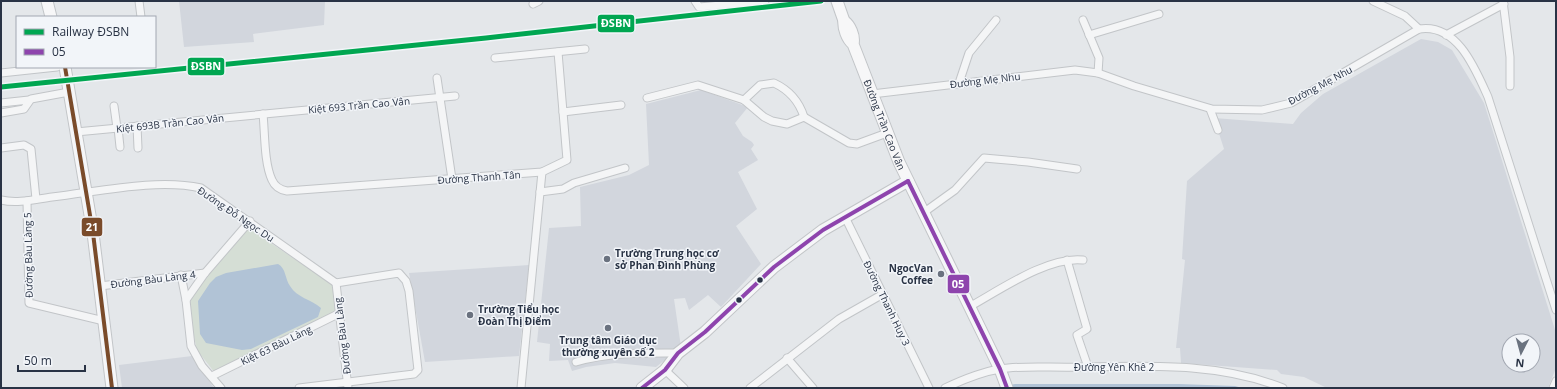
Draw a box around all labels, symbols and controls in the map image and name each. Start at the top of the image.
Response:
line badge: ĐSBN [597,14,635,33]
text: ĐSBN [601,15,631,30]
legend [16,16,156,68]
text: Railway ĐSBN [52,23,129,40]
text: 05 [52,43,66,60]
line badge: ĐSBN [187,57,225,76]
text: ĐSBN [191,58,221,73]
street label: Đường Mẹ Nhu [1285,62,1355,108]
street label: Đường Mẹ Nhu [949,69,1021,91]
street label: Đường Trần Cao Vân [860,77,909,172]
street label: Kiệt 693 Trần Cao Vân [307,94,411,116]
street label: Kiệt 693B Trần Cao Vân [115,110,225,136]
street label: Đường Thanh Tân [437,167,521,187]
street label: Đường Đỗ Ngọc Du [195,183,277,245]
street label: Đường Bàu Làng 5 [20,212,36,298]
line badge: 21 [81,217,103,237]
text: 21 [86,219,98,234]
place label: Trường Trung học cơ sở Phan Đình Phùng [615,246,720,272]
marker: Trường Trung học cơ sở Phan Đình Phùng [602,254,612,264]
street label: Đường Thanh Huy 3 [860,258,914,348]
place label: NgocVan Coffee [889,261,933,287]
street label: Đường Bàu Làng 4 [110,267,197,291]
marker: NgocVan Coffee [936,269,946,279]
line badge: 05 [947,274,970,294]
unlabelled marker [755,275,765,285]
text: 05 [952,276,964,291]
unlabelled marker [734,295,744,305]
street label: Đường Bàu Làng [330,296,354,375]
place label: Trường Tiểu học Đoàn Thị Điểm [478,302,559,328]
marker: Trường Tiểu học Đoàn Thị Điểm [465,310,475,320]
street label: Kiệt 63 Bàu Làng [238,321,314,368]
marker: Trung tâm Giáo dục thường xuyên số 2 [603,323,613,333]
place label: Trung tâm Giáo dục thường xuyên số 2 [559,333,657,359]
north arrow [1501,333,1541,373]
scale bar [18,347,85,373]
text: 50 m [24,352,52,369]
text: N [1515,356,1525,371]
street label: Đường Yên Khê 2 [1074,360,1154,374]

